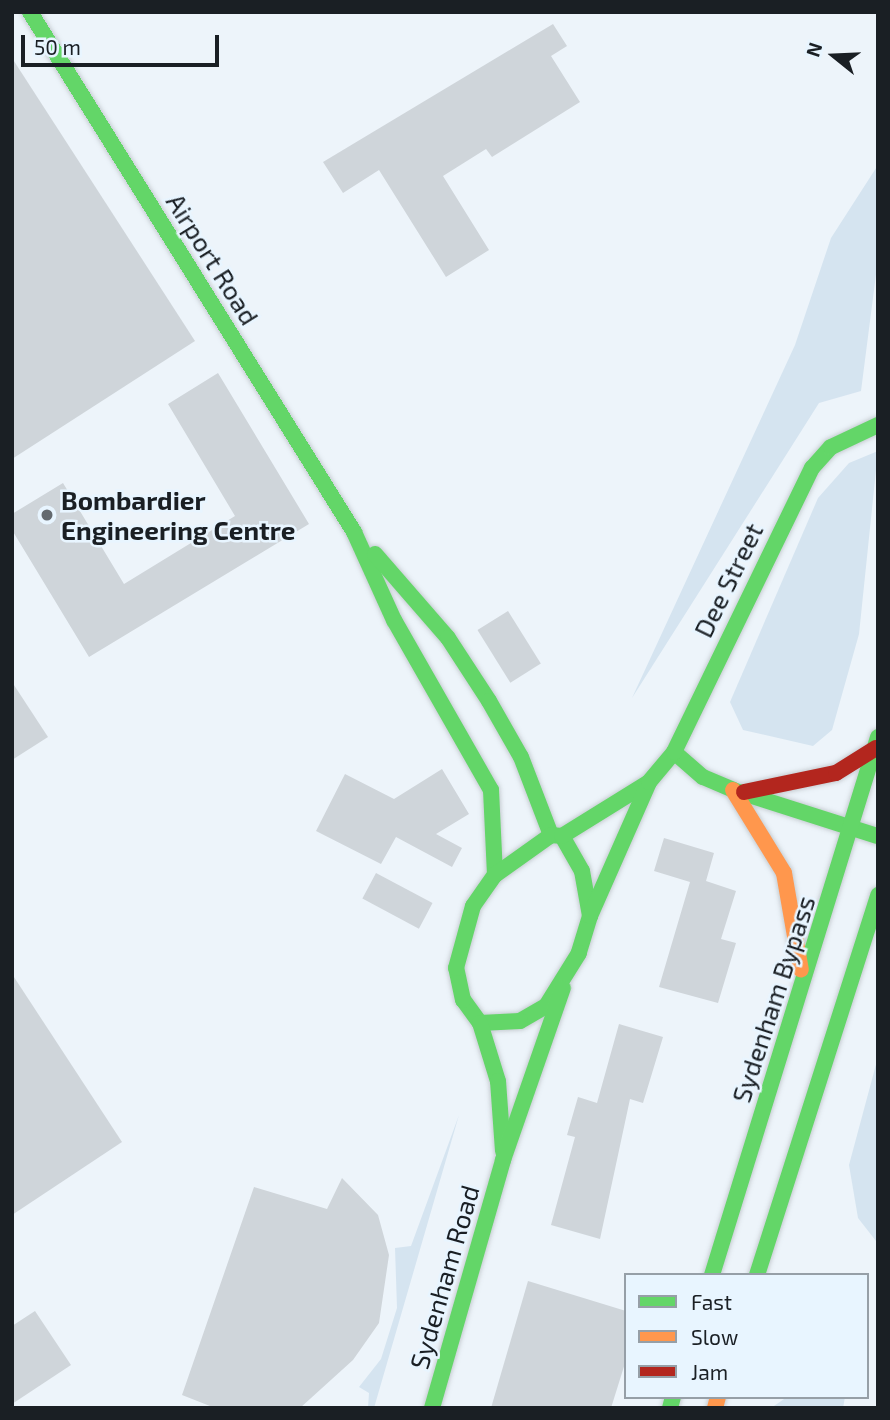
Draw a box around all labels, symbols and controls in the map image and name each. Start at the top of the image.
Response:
scale bar [24,21,222,65]
north arrow [799,21,869,91]
text: 50 m [34,34,81,59]
text: N [800,39,827,59]
street label: Airport Road [160,188,266,330]
place label: Bombardier Engineering Centre [61,484,295,546]
marker: Bombardier Engineering Centre [39,507,55,523]
street label: Dee Street [687,518,769,642]
street label: Sydenham Bypass [725,892,821,1106]
street label: Sydenham Road [403,1181,485,1373]
legend [624,1273,869,1399]
text: Fast [691,1289,732,1314]
text: Slow [691,1324,738,1349]
text: Jam [691,1359,728,1384]

